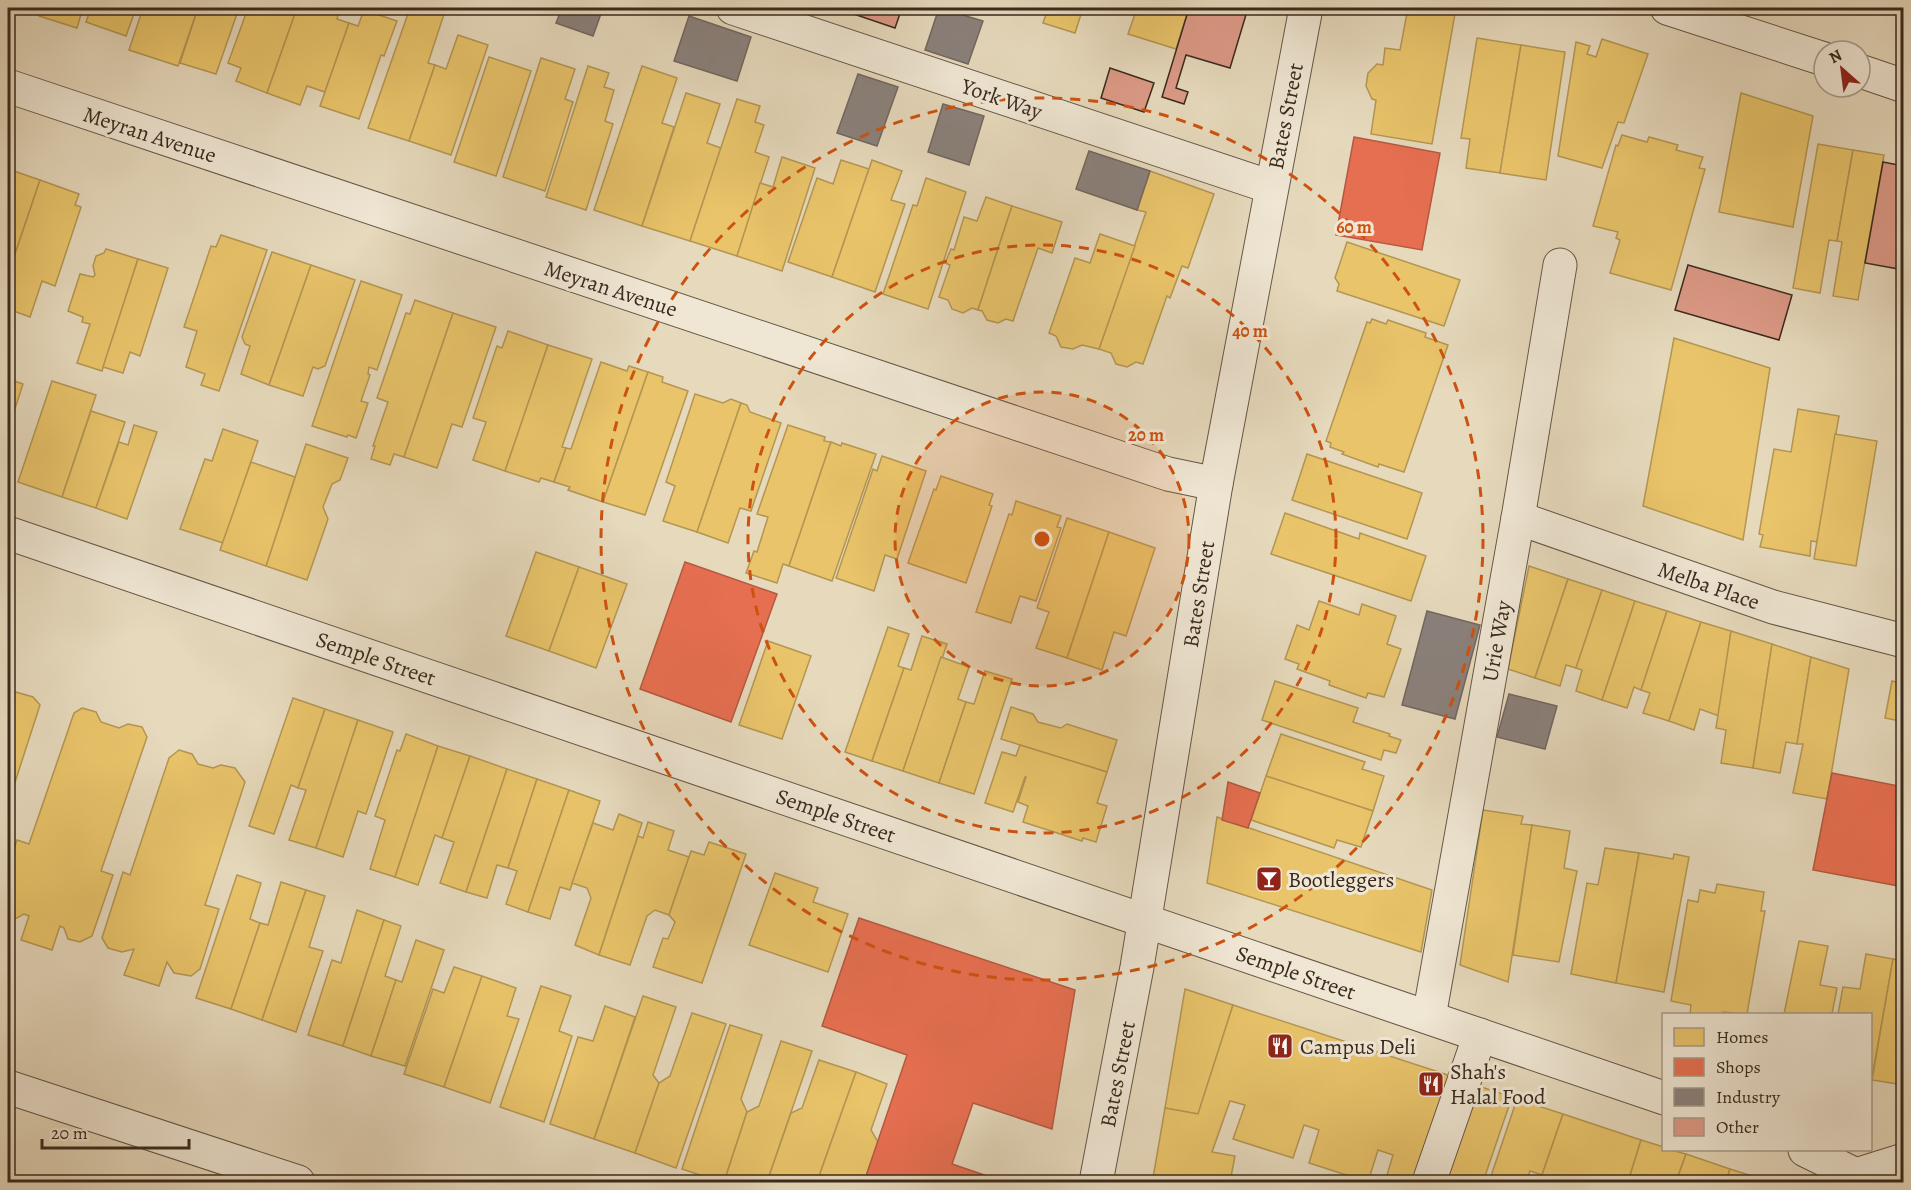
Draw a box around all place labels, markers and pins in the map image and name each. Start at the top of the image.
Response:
centre of rings [1032,529,1052,549]
bar icon: Bootleggers [1254,864,1284,894]
place label: Bootleggers [1288,865,1394,895]
restaurant icon: Campus Deli [1265,1031,1295,1061]
place label: Campus Deli [1300,1032,1416,1062]
place label: Shah's Halal Food [1450,1057,1546,1112]
restaurant icon: Shah's Halal Food [1416,1069,1446,1099]

